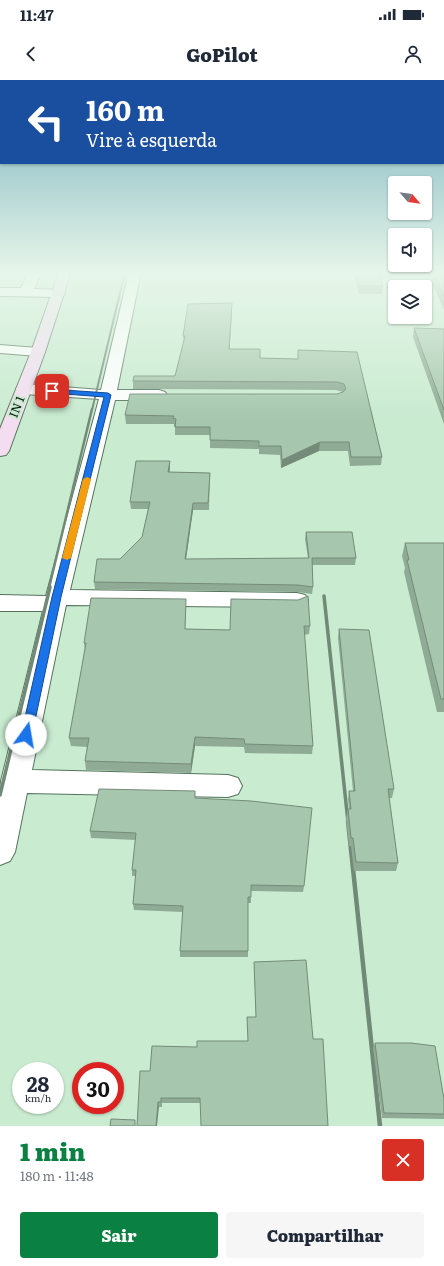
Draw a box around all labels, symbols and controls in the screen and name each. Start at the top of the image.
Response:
text: 11:47 [20,3,54,26]
text: GoPilot [186,41,258,68]
icon: back [20,43,42,65]
icon: person [402,43,424,65]
text: 160 m [86,88,165,130]
icon: left [20,96,72,148]
text: Vire à esquerda [86,126,217,153]
north arrow [388,176,432,220]
map controls [388,176,432,324]
button: sound [388,228,432,272]
button: layers [388,280,432,324]
pin [35,374,69,408]
icon: arrive [41,380,63,402]
street label: IN 1 [4,393,28,420]
position arrow [5.0,714,47.0,756]
speed limit sign: 30 [72,1062,124,1114]
text: 28 [27,1068,49,1098]
text: km/h [25,1090,51,1105]
text: 1 min [20,1133,85,1168]
button: close [382,1139,424,1181]
text: 180 m · 11:48 [20,1166,94,1185]
button: Sair [20,1212,218,1258]
button: Compartilhar [226,1212,424,1258]

